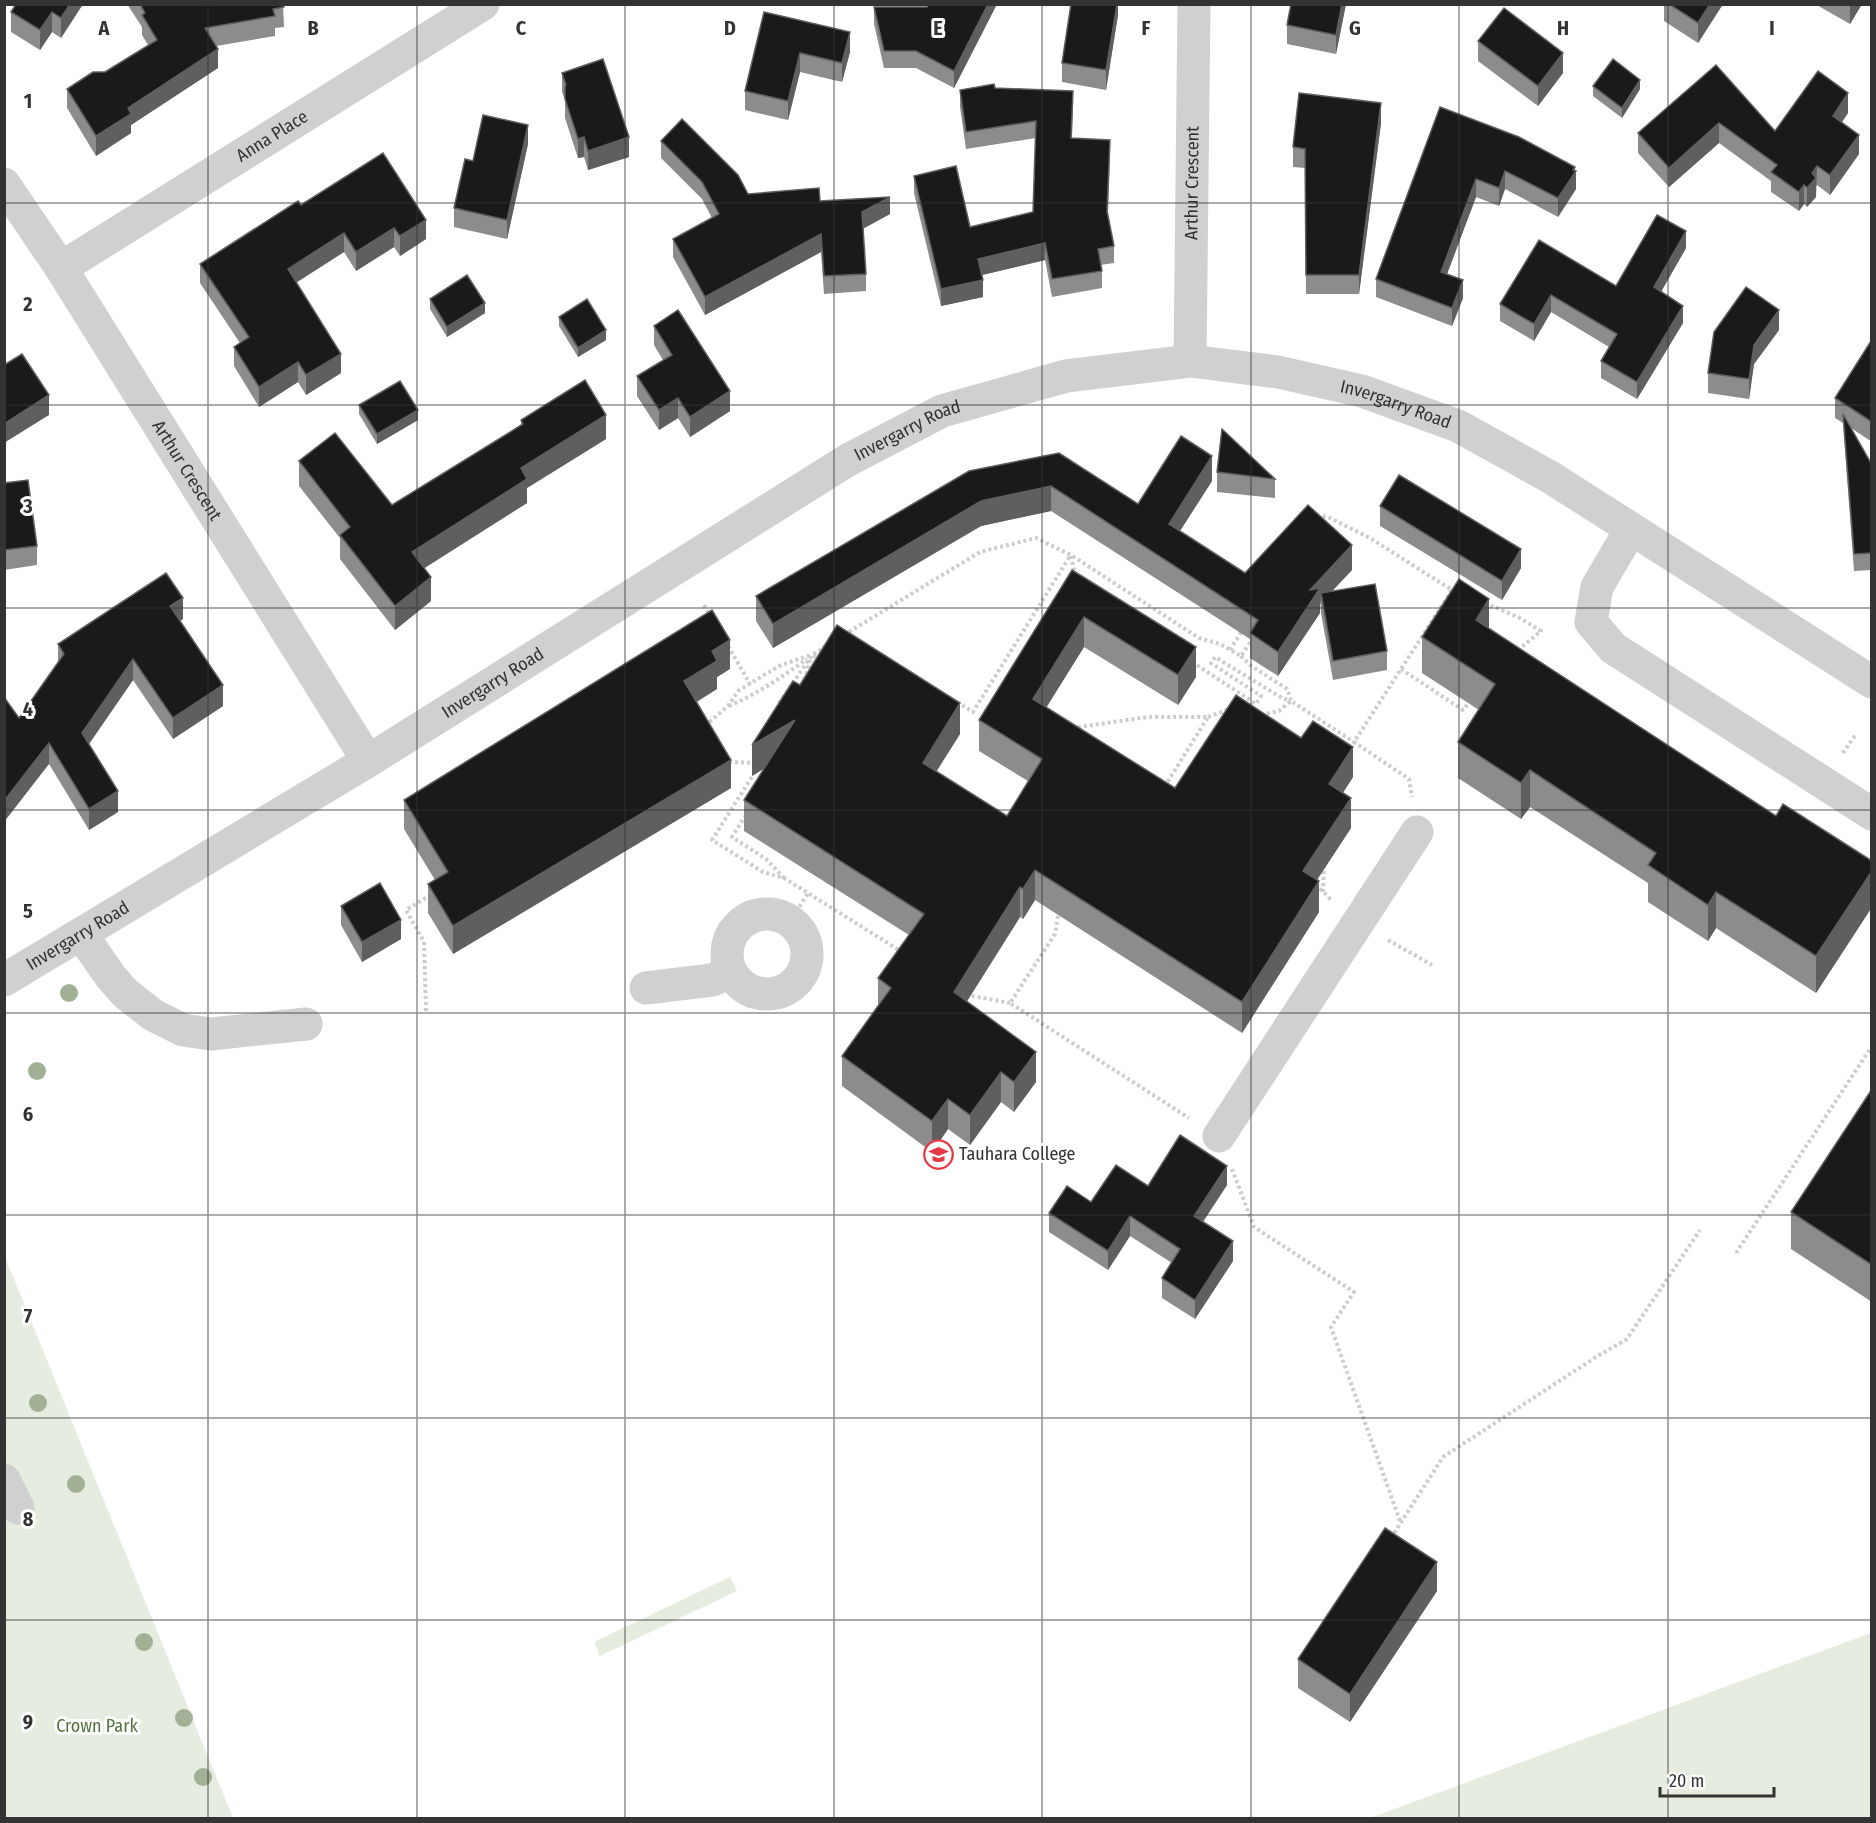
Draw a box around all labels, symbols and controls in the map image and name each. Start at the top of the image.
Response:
text: A [98,16,111,40]
text: B [307,16,319,40]
text: C [516,16,527,40]
text: D [724,16,736,40]
text: E [933,16,943,40]
text: F [1142,16,1151,40]
text: G [1349,16,1361,40]
text: H [1557,16,1569,40]
text: I [1769,16,1775,40]
text: 1 [24,89,32,113]
street label: Anna Place [232,105,312,167]
street label: Arthur Crescent [1180,126,1204,240]
text: 2 [22,292,33,316]
street label: Invergarry Road [1338,375,1454,434]
street label: Invergarry Road [851,395,963,466]
street label: Arthur Crescent [148,416,227,525]
text: 3 [22,494,33,518]
street label: Invergarry Road [438,643,548,723]
text: 4 [23,697,33,721]
street label: Invergarry Road [22,896,133,975]
text: 5 [23,899,33,923]
text: 6 [23,1102,33,1126]
school or university icon: Tauhara College [922,1138,954,1170]
place label: Tauhara College [959,1143,1075,1165]
text: 7 [24,1304,33,1328]
text: 8 [23,1507,34,1531]
text: 9 [23,1710,33,1734]
park label: Crown Park [56,1715,138,1737]
scale bar [1660,1760,1774,1798]
text: 20 m [1669,1770,1704,1792]

